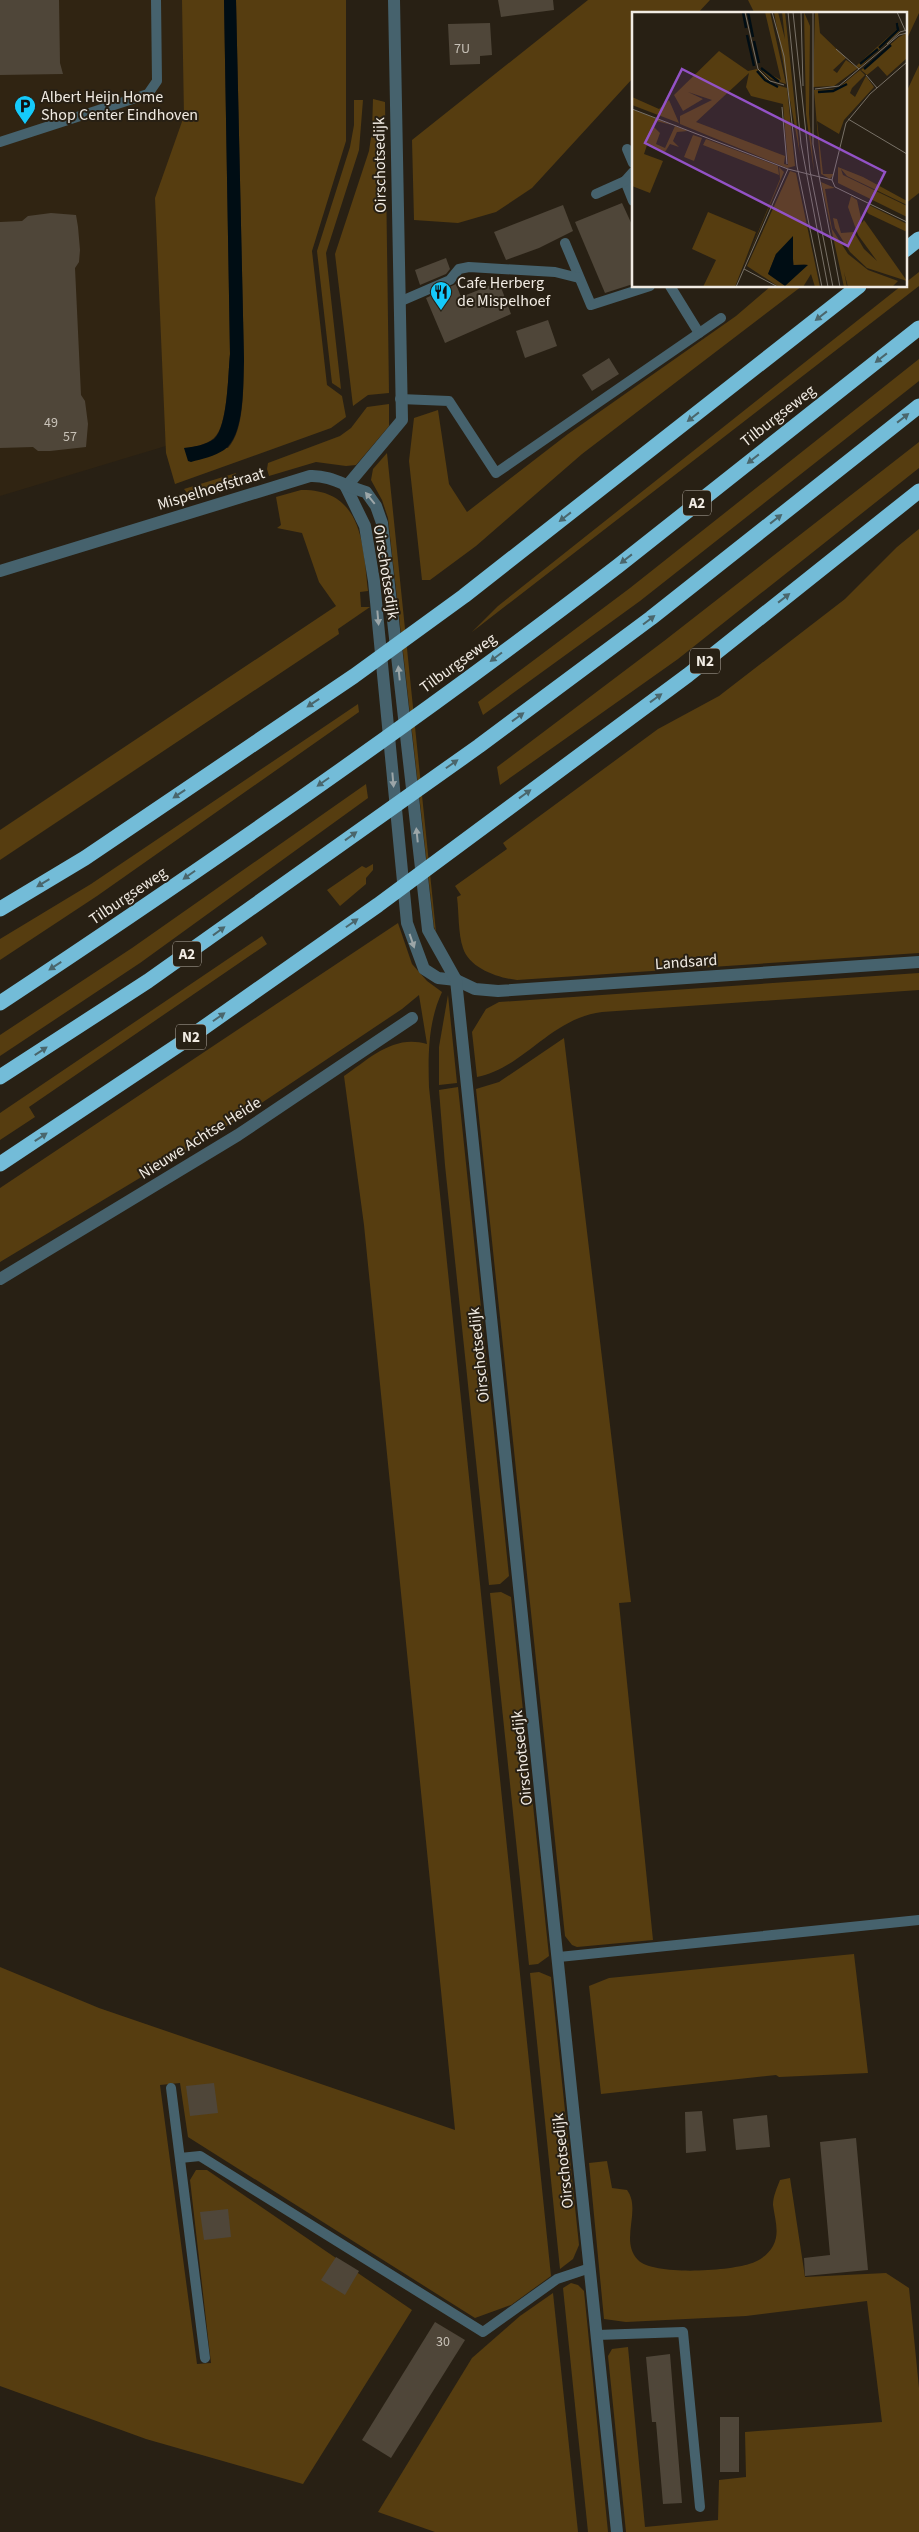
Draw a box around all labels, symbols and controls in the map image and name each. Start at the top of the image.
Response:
inset map [632,12,906,288]
house number: 7U [454,39,470,59]
place label: Albert Heijn Home Shop Center Eindhoven [41,86,198,126]
parking icon: Albert Heijn Home Shop Center Eindhoven [13,94,37,125]
street label: Oirschotsedijk [368,117,392,213]
place label: Cafe Herberg de Mispelhoef [457,272,551,312]
restaurant icon: Cafe Herberg de Mispelhoef [429,280,453,311]
one-way arrow [814,311,827,322]
one-way arrow [875,352,888,363]
street label: Tilburgseweg [736,380,820,452]
one-way arrow [686,412,700,422]
house number: 49 [44,413,58,433]
one-way arrow [896,413,909,424]
house number: 57 [63,427,77,447]
one-way arrow [747,453,760,464]
street label: Mispelhoefstraat [155,462,268,516]
road number: A2 [683,490,711,516]
one-way arrow [364,492,375,505]
one-way arrow [559,512,572,523]
one-way arrow [769,514,782,525]
street label: Oirschotsedijk [368,523,404,621]
one-way arrow [620,554,633,565]
one-way arrow [777,592,790,603]
one-way arrow [374,611,382,627]
one-way arrow [642,615,656,625]
street label: Tilburgseweg [415,628,501,698]
road number: N2 [690,648,720,674]
one-way arrow [490,651,503,662]
one-way arrow [395,665,403,681]
one-way arrow [649,693,663,703]
one-way arrow [307,698,320,708]
one-way arrow [511,711,524,722]
one-way arrow [445,759,458,770]
one-way arrow [389,772,397,788]
one-way arrow [316,777,330,787]
one-way arrow [172,789,186,799]
one-way arrow [518,789,532,799]
one-way arrow [413,827,421,843]
one-way arrow [345,831,358,841]
street label: Tilburgseweg [85,862,171,930]
one-way arrow [183,870,196,880]
one-way arrow [36,879,49,888]
one-way arrow [345,918,359,928]
one-way arrow [212,926,226,936]
one-way arrow [409,934,417,949]
road number: A2 [173,942,201,966]
street label: Landsard [654,949,718,975]
one-way arrow [48,961,62,971]
one-way arrow [212,1012,226,1022]
road number: N2 [176,1024,206,1050]
one-way arrow [34,1046,48,1056]
street label: Nieuwe Achtse Heide [135,1091,265,1185]
one-way arrow [34,1132,47,1142]
street label: Oirschotsedijk [463,1306,495,1404]
street label: Oirschotsedijk [506,1709,538,1807]
street label: Oirschotsedijk [547,2112,579,2210]
house number: 30 [436,2332,450,2352]

